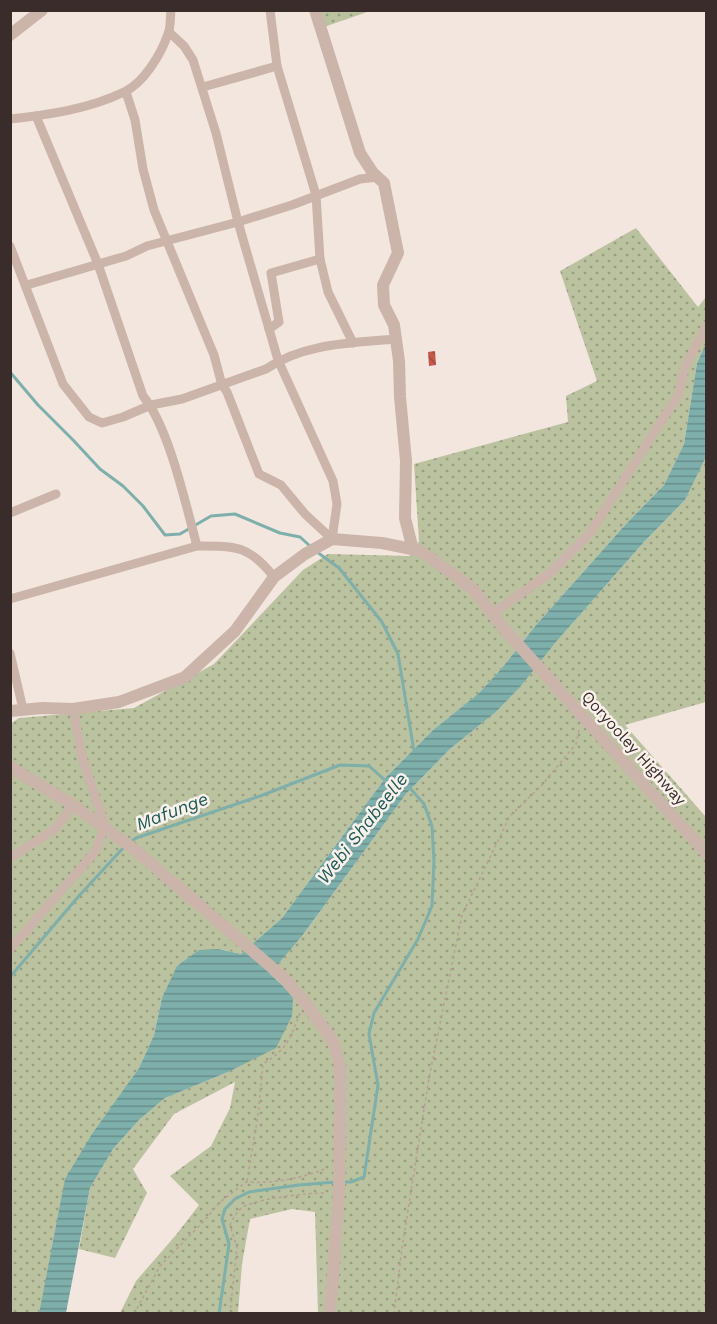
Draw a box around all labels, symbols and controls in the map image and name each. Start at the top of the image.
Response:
street label: Qoryooley Highway [578,687,691,810]
water label: Webi Shabeelle [312,769,412,887]
water label: Mafunge [133,788,211,834]

